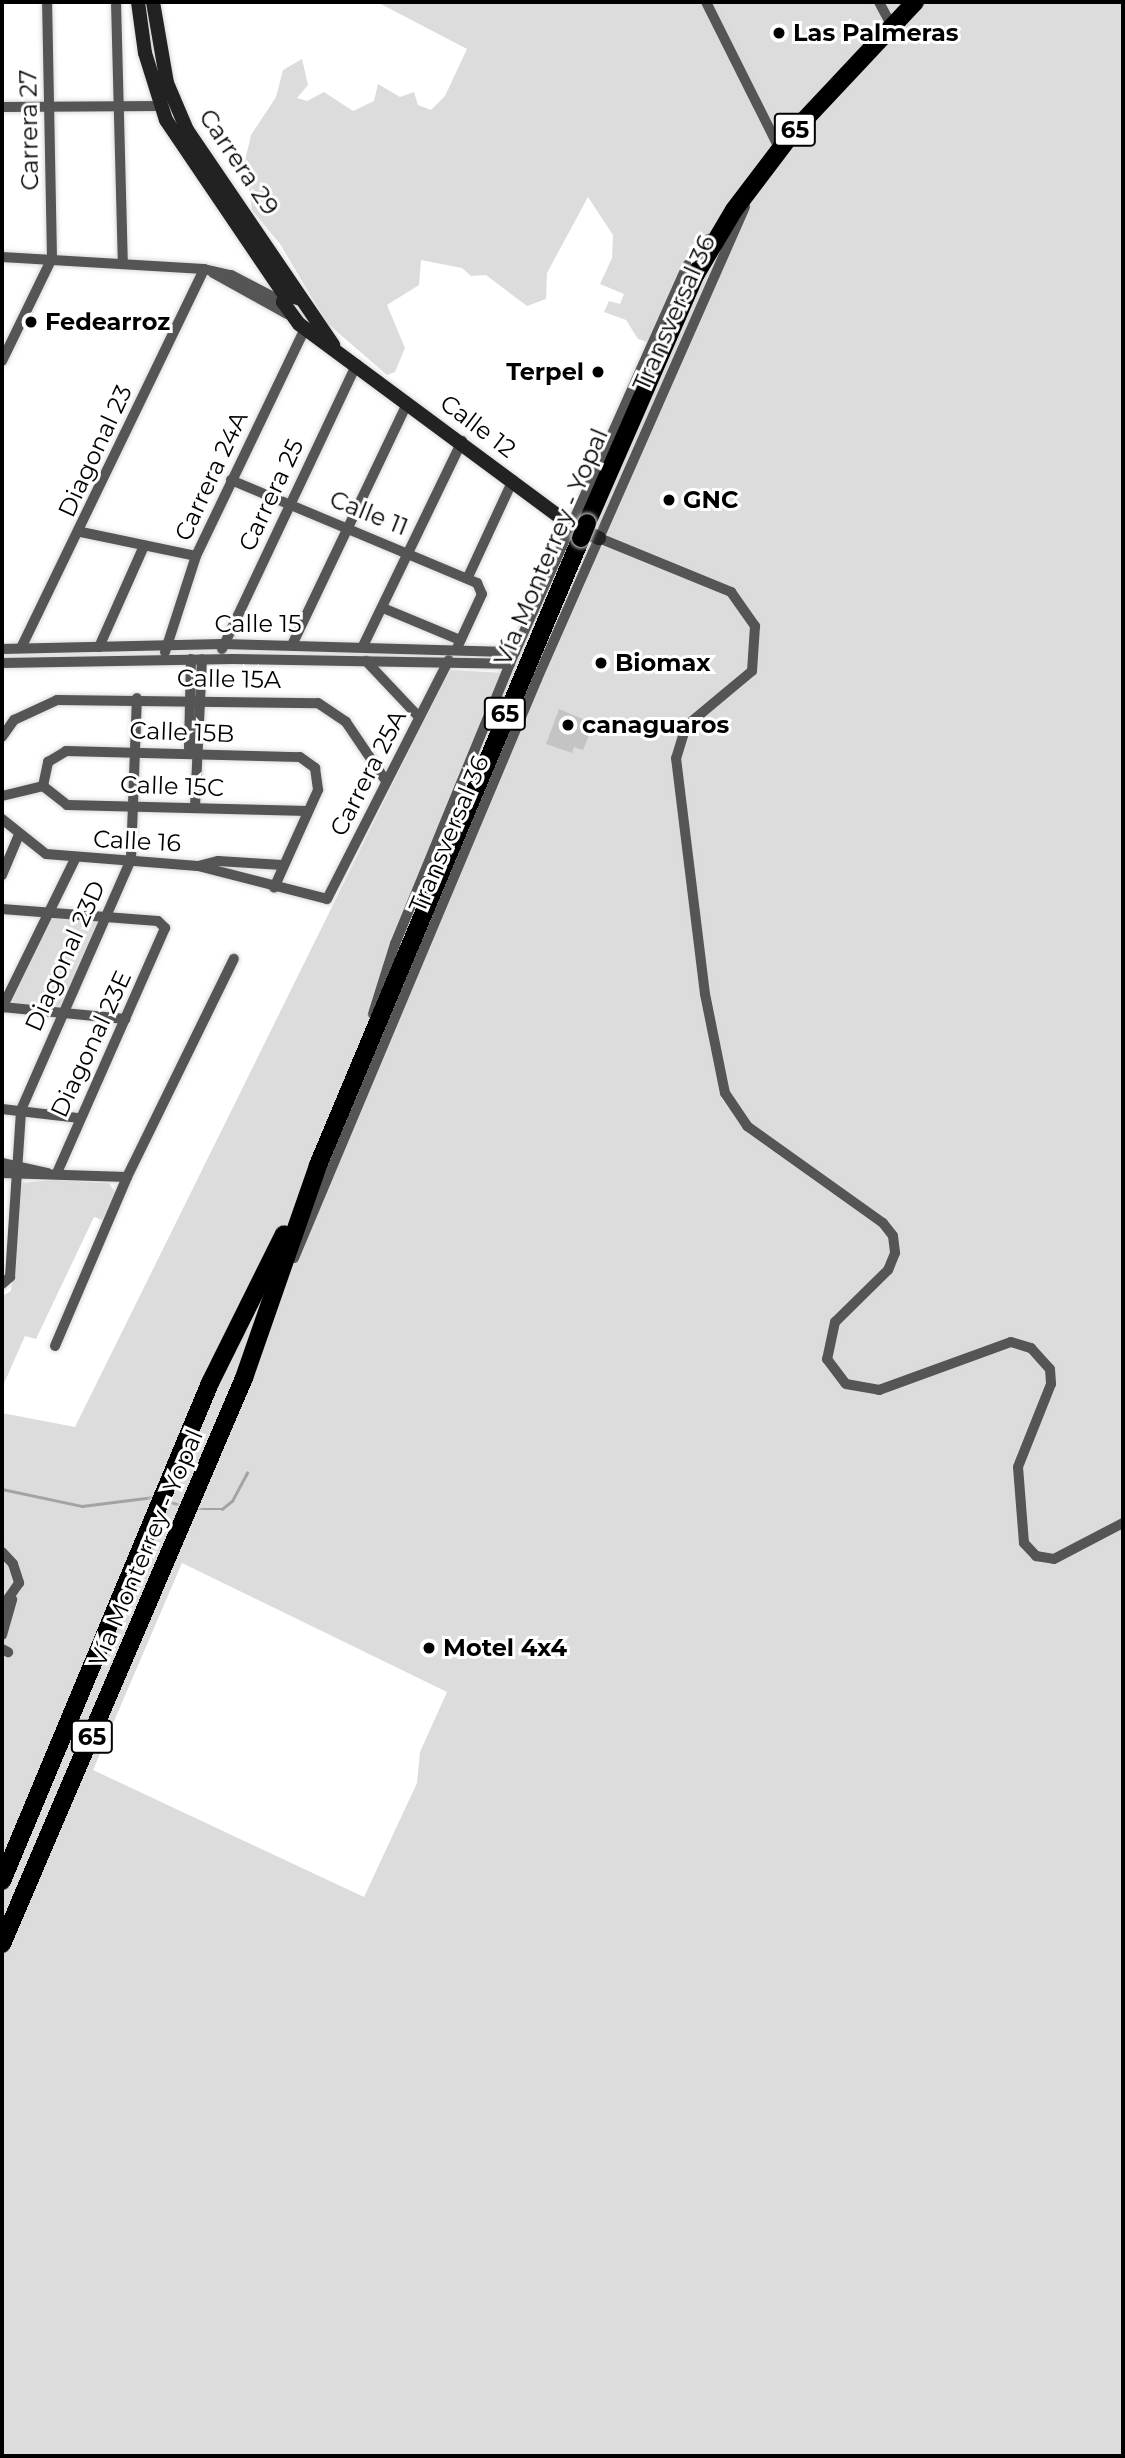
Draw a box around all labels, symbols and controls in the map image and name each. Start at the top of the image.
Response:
place label: Las Palmeras [793,19,959,47]
marker: Las Palmeras [771,25,787,41]
street label: Carrera 27 [14,69,44,191]
street label: Carrera 29 [193,104,285,220]
road number: 65 [772,111,818,150]
street label: Transversal 36 [627,231,721,395]
place label: Fedearroz [45,308,170,336]
marker: Fedearroz [23,314,39,330]
place label: Terpel [506,358,584,386]
marker: Terpel [590,364,606,380]
street label: Diagonal 23 [52,380,138,522]
street label: Calle 12 [435,388,521,464]
street label: Carrera 24A [168,407,254,545]
street label: Vía Monterrey - Yopal [488,424,614,670]
street label: Carrera 25 [232,434,310,556]
street label: Calle 11 [326,484,412,542]
place label: GNC [683,486,738,514]
marker: GNC [661,492,677,508]
street label: Calle 15 [215,610,301,638]
place label: Biomax [615,649,711,677]
marker: Biomax [593,655,609,671]
street label: Calle 15A [177,664,281,694]
road number: 65 [482,694,528,734]
street label: Carrera 25A [324,705,412,841]
place label: canaguaros [582,711,729,739]
street label: Calle 15B [129,716,235,748]
marker: canaguaros [560,717,576,733]
street label: Transversal 36 [403,751,495,917]
street label: Calle 15C [120,770,224,802]
street label: Calle 16 [92,824,182,858]
street label: Diagonal 23D [19,876,111,1036]
street label: Diagonal 23E [45,966,137,1122]
street label: Vía Monterrey - Yopal [83,1425,209,1671]
place label: Motel 4x4 [443,1634,567,1662]
marker: Motel 4x4 [421,1640,437,1656]
road number: 65 [69,1718,115,1756]

